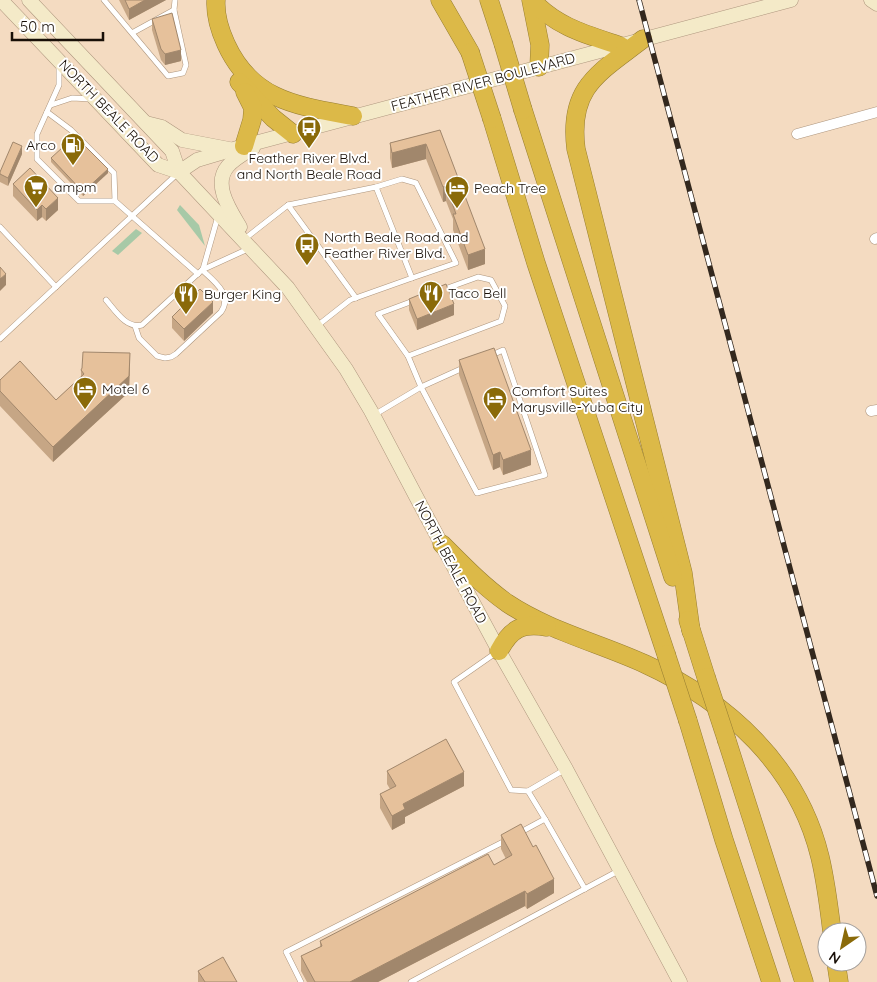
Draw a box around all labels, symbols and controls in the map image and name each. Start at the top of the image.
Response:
scale bar [12,10,104,42]
text: 50 m [20,17,55,36]
street label: FEATHER RIVER BOULEVARD [389,49,577,115]
street label: NORTH BEALE ROAD [55,56,163,166]
bus stop icon: Feather River Blvd. and North Beale Road [296,115,322,149]
fuel station icon: Arco [60,132,86,166]
place label: Arco [26,136,56,154]
place label: Feather River Blvd. and North Beale Road [237,149,381,183]
supermarket icon: ampm [23,174,49,208]
hotel icon: Peach Tree [444,175,470,209]
place label: ampm [54,178,97,196]
place label: Peach Tree [474,179,546,197]
place label: North Beale Road and Feather River Blvd. [324,228,469,262]
bus stop icon: North Beale Road and Feather River Blvd. [294,232,320,266]
restaurant icon: Taco Bell [418,280,444,314]
restaurant icon: Burger King [173,281,199,315]
place label: Taco Bell [448,284,507,302]
place label: Burger King [204,285,281,303]
hotel icon: Motel 6 [72,376,98,410]
place label: Motel 6 [102,380,150,398]
place label: Comfort Suites Marysville-Yuba City [512,382,643,416]
hotel icon: Comfort Suites Marysville-Yuba City [482,386,508,420]
street label: NORTH BEALE ROAD [411,497,491,627]
north arrow [817,922,867,972]
text: N [825,947,844,968]

